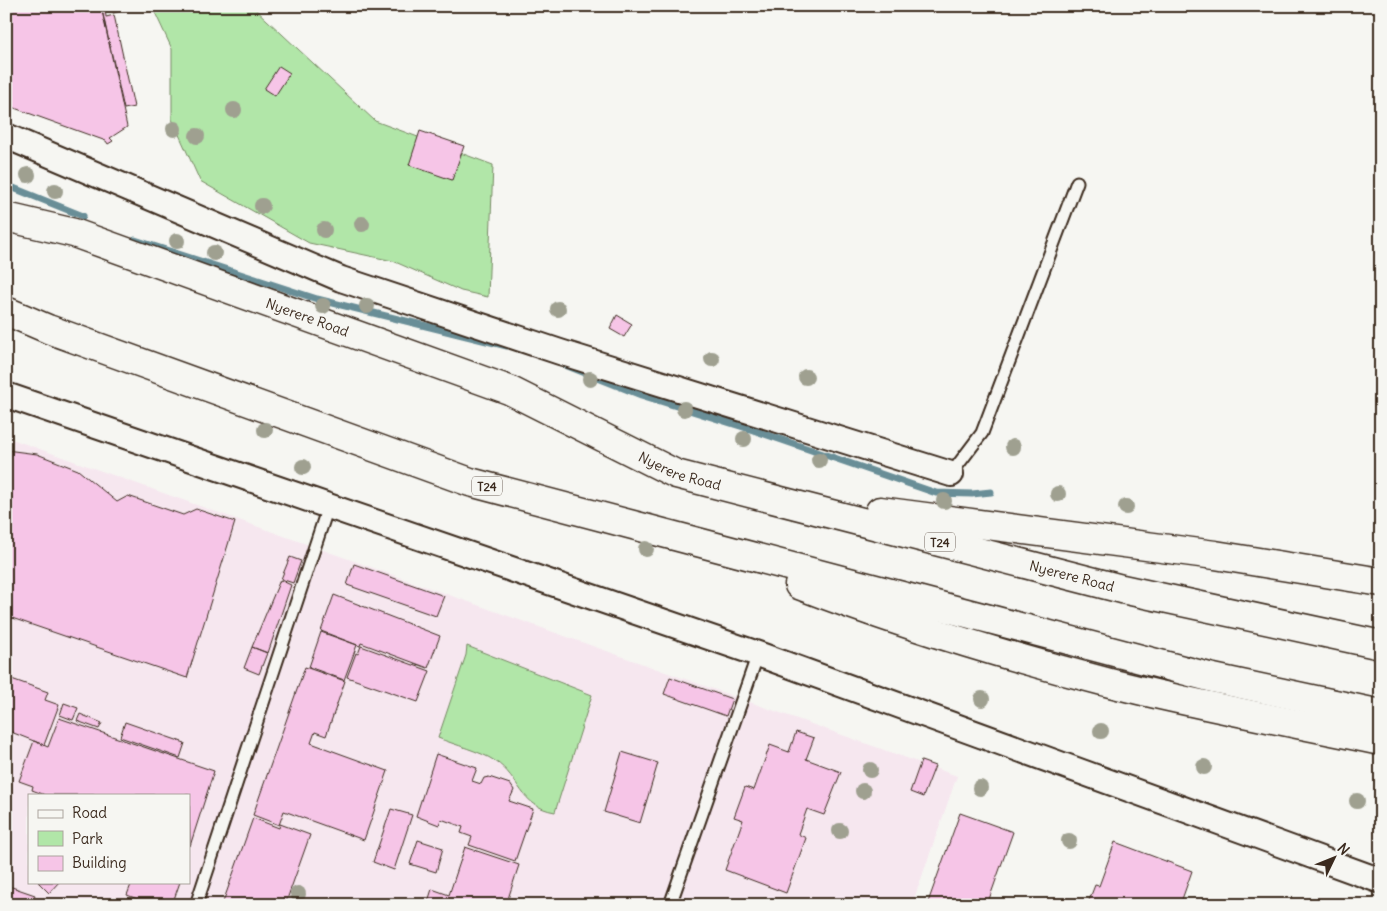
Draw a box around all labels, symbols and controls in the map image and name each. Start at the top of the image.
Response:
street label: Nyerere Road [263,294,351,340]
street label: Nyerere Road [636,448,723,494]
road number: T24 [472,476,502,496]
road number: T24 [925,532,955,552]
street label: Nyerere Road [1027,556,1116,596]
legend [28,794,190,884]
text: Road [72,803,107,822]
text: Park [72,829,103,848]
north arrow [1310,834,1360,884]
text: N [1334,839,1353,859]
text: Building [72,853,127,872]

